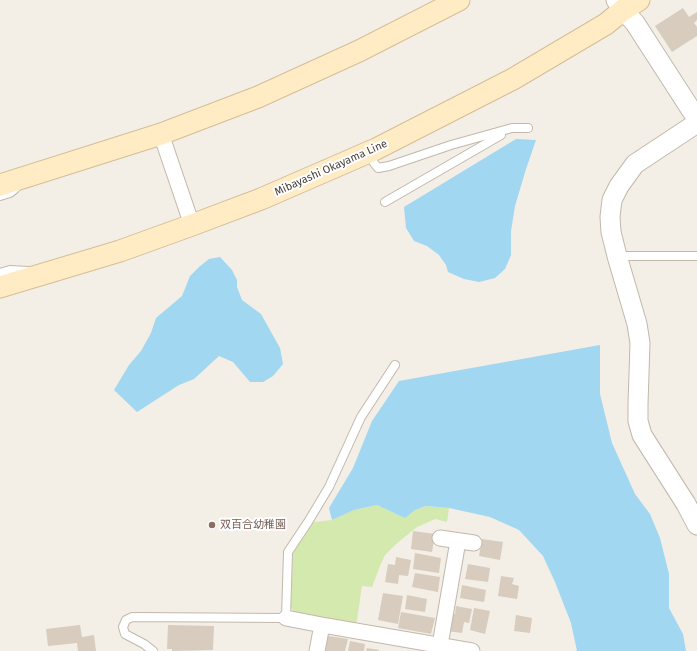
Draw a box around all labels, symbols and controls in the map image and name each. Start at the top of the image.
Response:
street label: Mibayashi Okayama Line [273,137,389,199]
place label: 双百合幼稚園 [220,518,286,532]
marker: 双百合幼稚園 [207,520,217,530]

